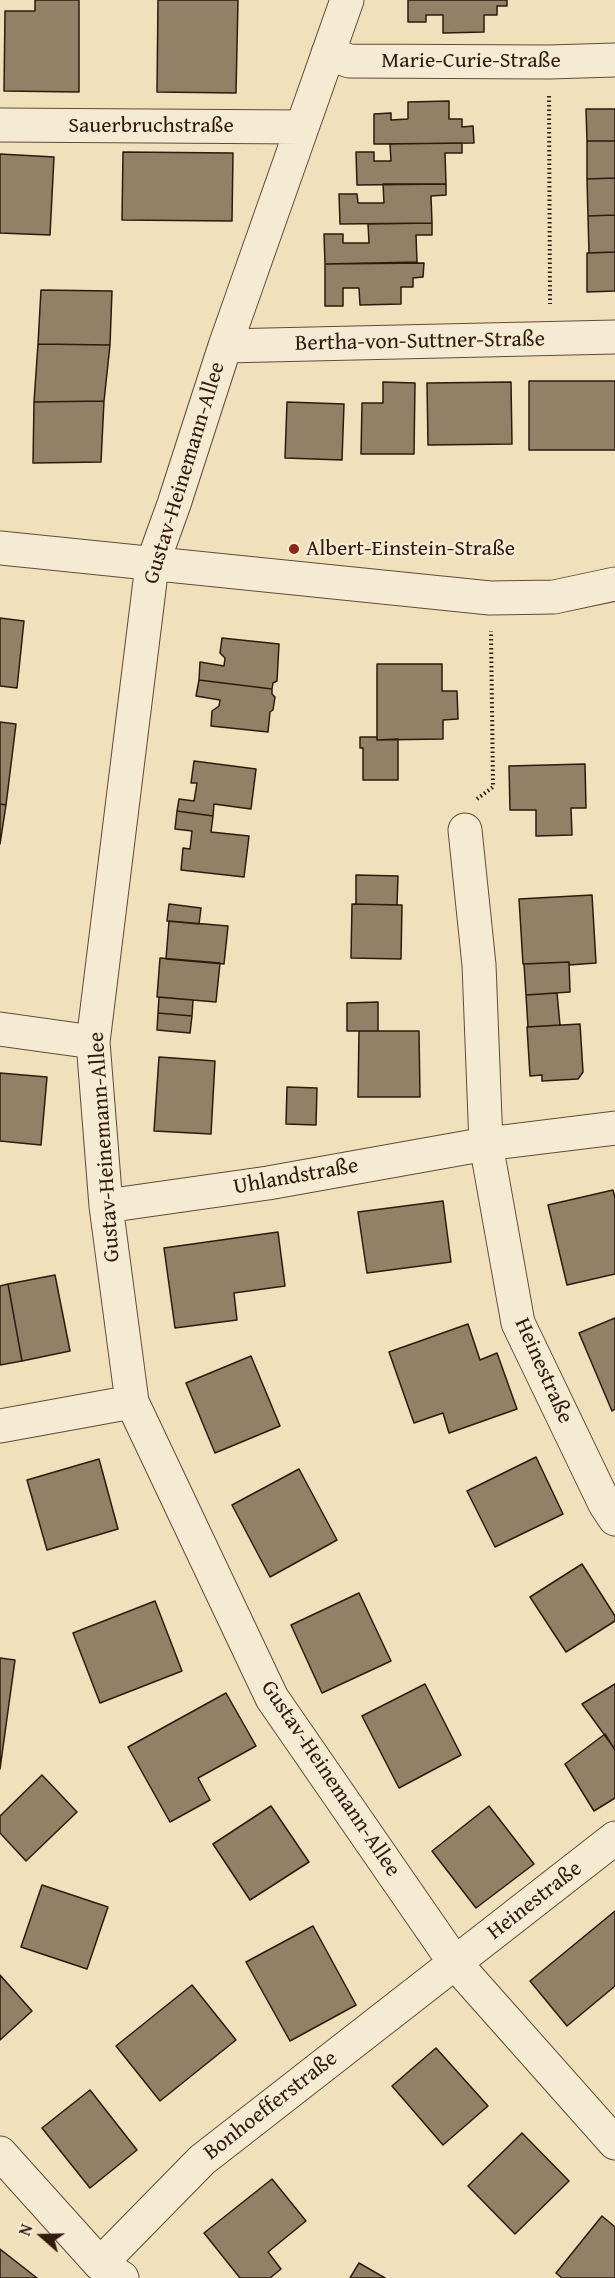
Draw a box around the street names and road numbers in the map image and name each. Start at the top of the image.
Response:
street label: Marie-Curie-Straße [381,48,561,74]
street label: Sauerbruchstraße [68,113,234,139]
street label: Bertha-von-Suttner-Straße [295,327,545,357]
street label: Gustav-Heinemann-Allee [139,359,231,587]
street label: Gustav-Heinemann-Allee [84,1031,126,1263]
street label: Uhlandstraße [231,1153,361,1201]
street label: Heinestraße [508,1314,578,1428]
street label: Gustav-Heinemann-Allee [255,1676,405,1882]
street label: Heinestraße [482,1856,588,1946]
street label: Bonhoefferstraße [199,2046,343,2166]

